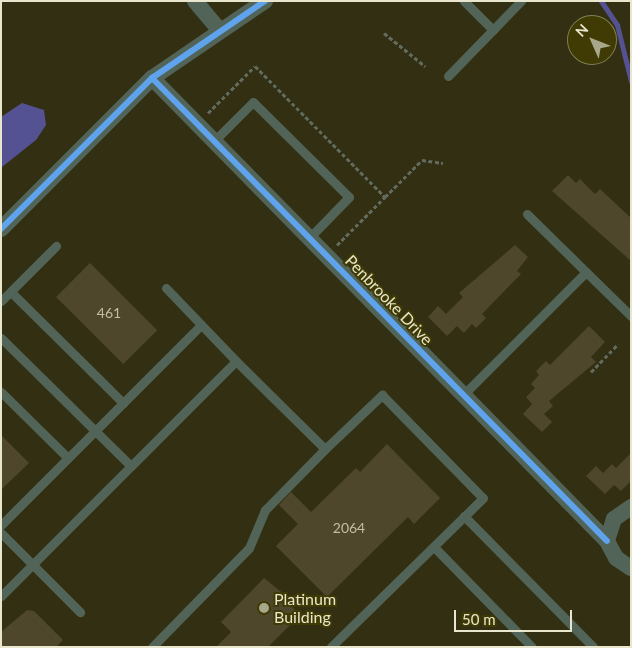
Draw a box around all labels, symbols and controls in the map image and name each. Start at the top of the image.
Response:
north arrow [567,15,617,65]
text: N [572,20,591,40]
street label: Penbrooke Drive [341,251,437,349]
house number: 461 [97,305,121,321]
house number: 2064 [333,520,365,536]
place label: Platinum Building [274,589,336,627]
scale bar [457,600,574,632]
marker: Platinum Building [258,602,270,614]
text: 50 m [462,610,496,628]

